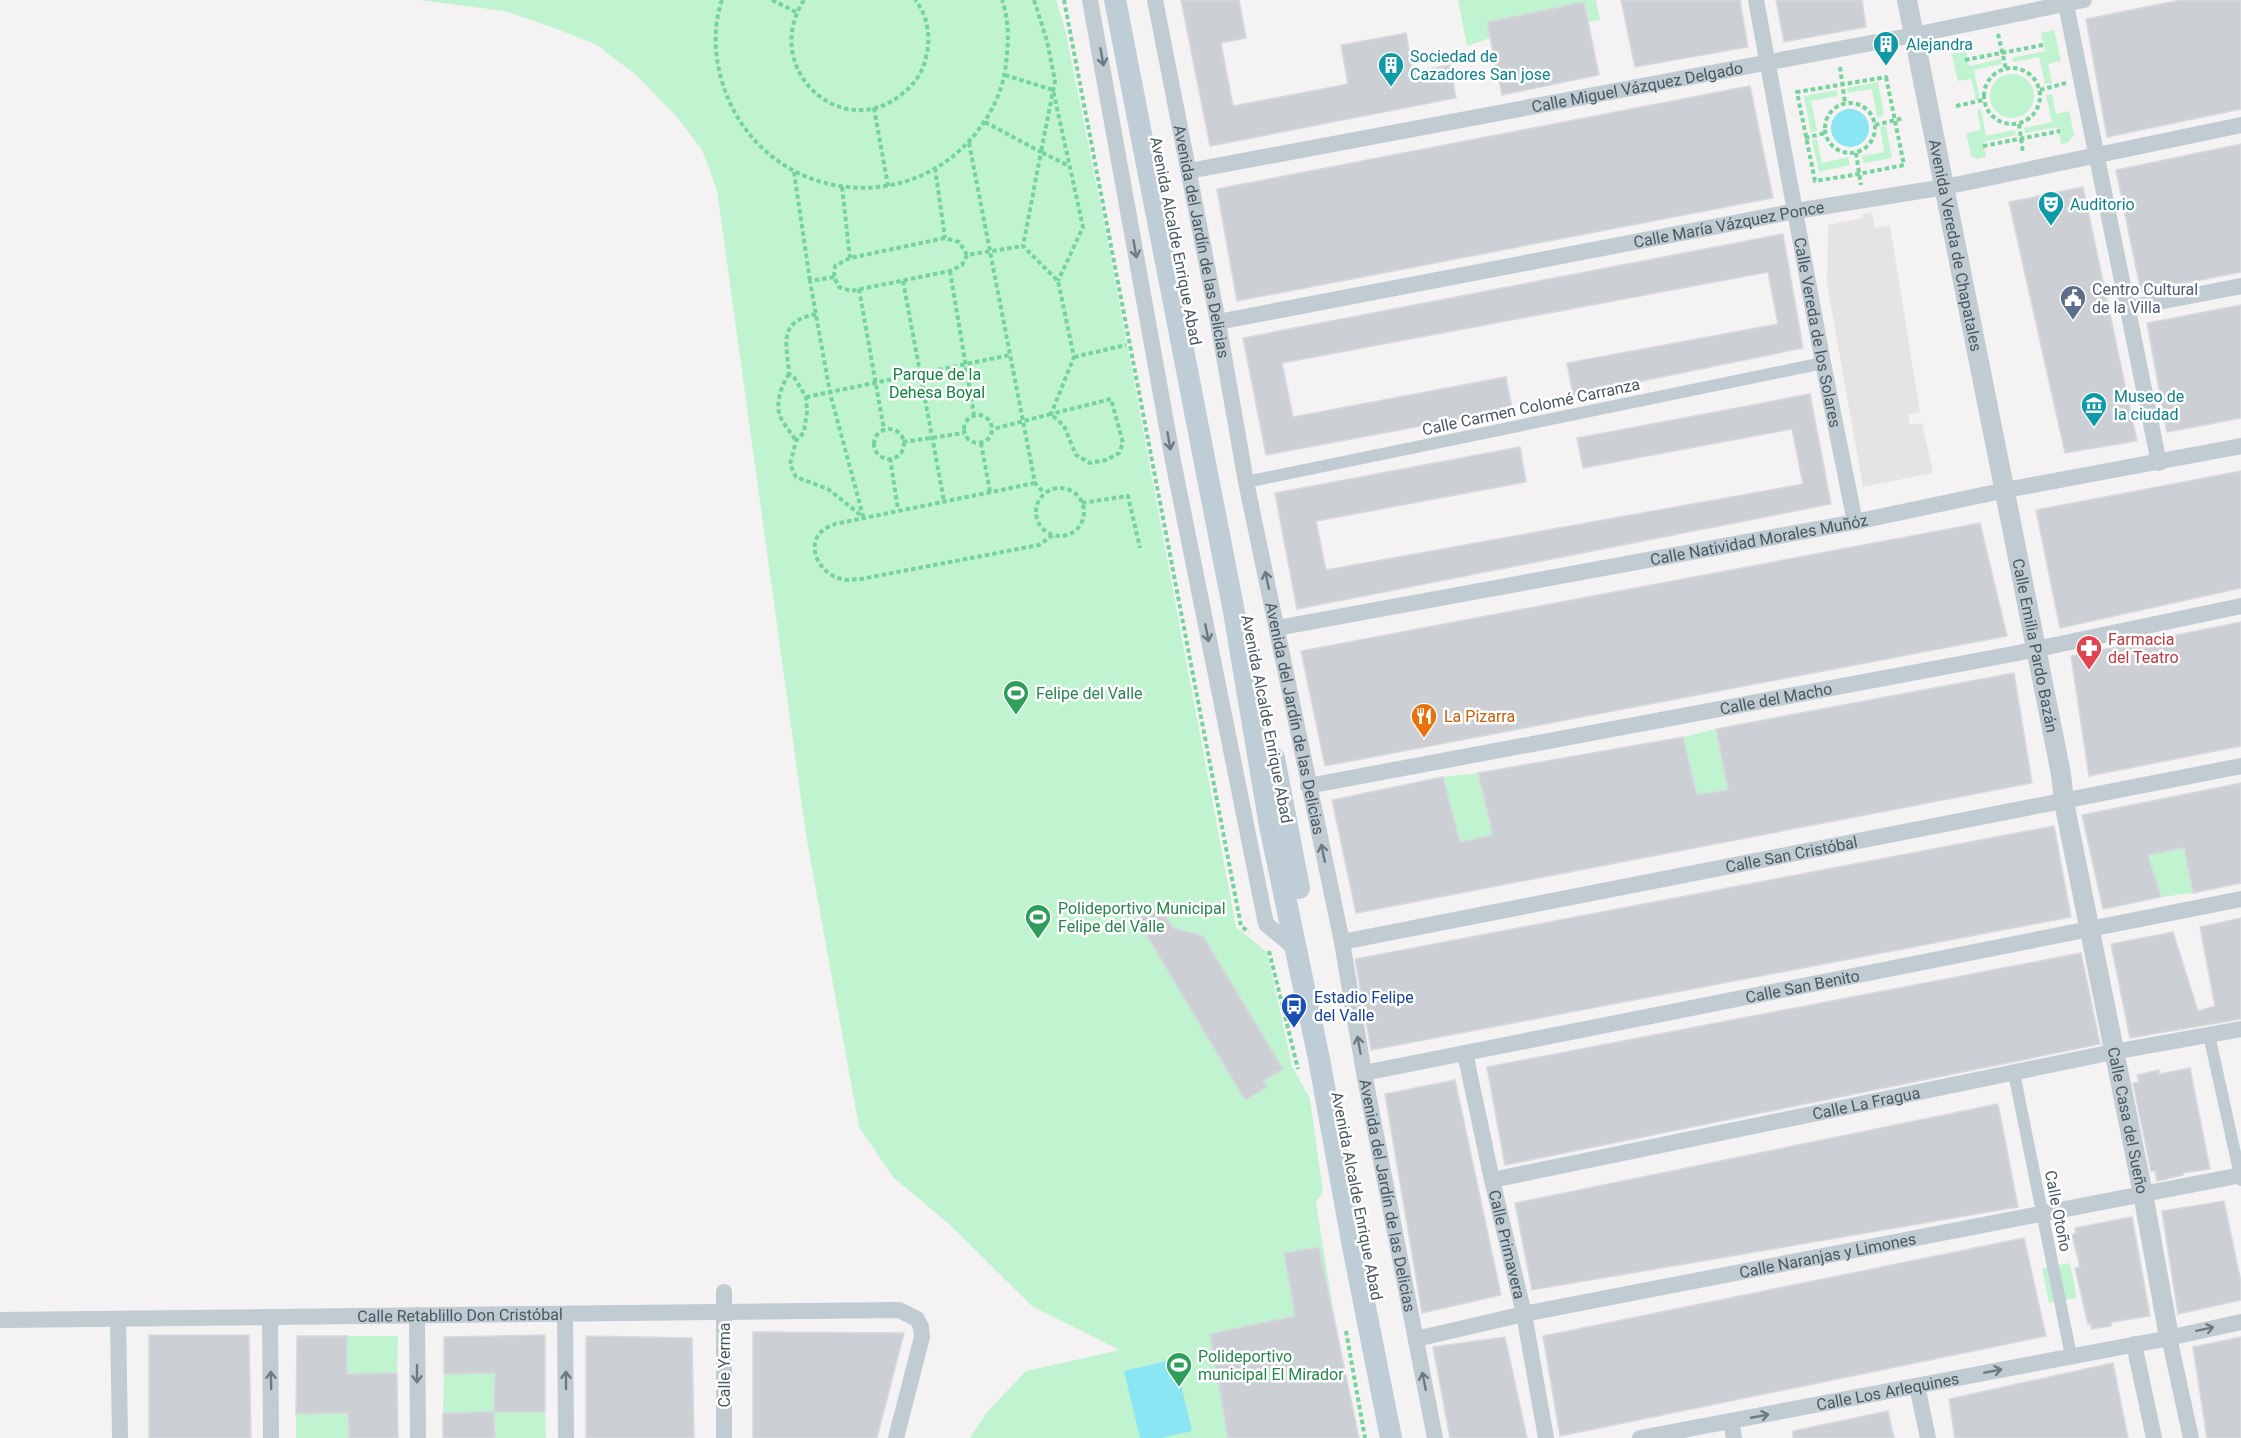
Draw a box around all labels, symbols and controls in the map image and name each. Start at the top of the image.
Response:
building icon: Alejandra [1871,29,1901,67]
place label: Alejandra [1906,35,1973,54]
one-way arrow [1097,47,1108,67]
place label: Sociedad de Cazadores San jose [1410,47,1551,84]
building icon: Sociedad de Cazadores San jose [1376,50,1406,88]
street label: Calle Miguel Vázquez Delgado [1530,58,1744,116]
street label: Avenida del Jardín de las Delicias [1170,123,1234,359]
street label: Avenida Alcalde Enrique Abad [1146,135,1206,347]
street label: Avenida Vereda de Chapatales [1925,137,1986,353]
theatre icon: Auditorio [2036,189,2066,227]
place label: Auditorio [2070,195,2135,214]
street label: Calle María Vázquez Ponce [1632,197,1825,252]
street label: Calle Vereda de los Solares [1790,236,1845,429]
one-way arrow [1130,239,1141,259]
place label: Centro Cultural de la Villa [2092,280,2198,317]
public building icon: Centro Cultural de la Villa [2058,283,2088,321]
park label: Parque de la Dehesa Boyal [889,365,985,402]
street label: Calle Carmen Colomé Carranza [1420,375,1642,439]
place label: Museo de la ciudad [2114,387,2184,424]
museum icon: Museo de la ciudad [2079,390,2109,428]
one-way arrow [1164,431,1175,451]
street label: Calle Natividad Morales Muñóz [1649,510,1870,569]
street label: Calle Emilia Pardo Bazán [2009,557,2062,734]
one-way arrow [1261,571,1272,590]
street label: Avenida del Jardín de las Delicias [1262,600,1329,836]
street label: Avenida Alcalde Enrique Abad [1237,613,1297,825]
one-way arrow [1202,623,1213,642]
place label: Farmacia del Teatro [2108,630,2179,667]
pharmacy icon: Farmacia del Teatro [2074,633,2104,671]
sports icon: Felipe del Valle [1001,678,1031,716]
street label: Calle del Macho [1718,679,1834,718]
place label: Felipe del Valle [1036,684,1143,703]
restaurant icon: La Pizarra [1409,701,1439,739]
place label: La Pizarra [1444,707,1515,726]
street label: Calle San Cristóbal [1724,832,1859,876]
one-way arrow [1316,844,1328,863]
place label: Polideportivo Municipal Felipe del Valle [1058,899,1226,936]
sports icon: Polideportivo Municipal Felipe del Valle [1023,902,1053,940]
street label: Calle San Benito [1744,965,1861,1007]
place label: Estadio Felipe del Valle [1314,988,1414,1025]
bus stop icon: Estadio Felipe del Valle [1279,991,1309,1029]
one-way arrow [1353,1035,1364,1055]
street label: Calle Casa del Sueño [2104,1045,2152,1195]
street label: Avenida del Jardín de las Delicias [1356,1077,1420,1314]
street label: Calle La Fragua [1811,1083,1922,1123]
street label: Avenida Alcalde Enrique Abad [1327,1090,1387,1302]
street label: Calle Otoño [2041,1169,2075,1253]
street label: Calle Primavera [1485,1188,1530,1301]
street label: Calle Naranjas y Limones [1737,1229,1918,1282]
street label: Calle Retablillo Don Cristóbal [357,1304,563,1326]
street label: Calle Yerma [715,1322,734,1408]
one-way arrow [2195,1323,2214,1335]
place label: Polideportivo municipal El Mirador [1198,1347,1344,1384]
sports icon: Polideportivo municipal El Mirador [1164,1350,1194,1388]
one-way arrow [411,1363,423,1383]
one-way arrow [1982,1365,2002,1376]
street label: Calle Los Arlequines [1815,1368,1961,1414]
one-way arrow [265,1370,277,1390]
one-way arrow [560,1370,572,1390]
one-way arrow [1418,1371,1429,1391]
one-way arrow [1749,1410,1769,1421]

